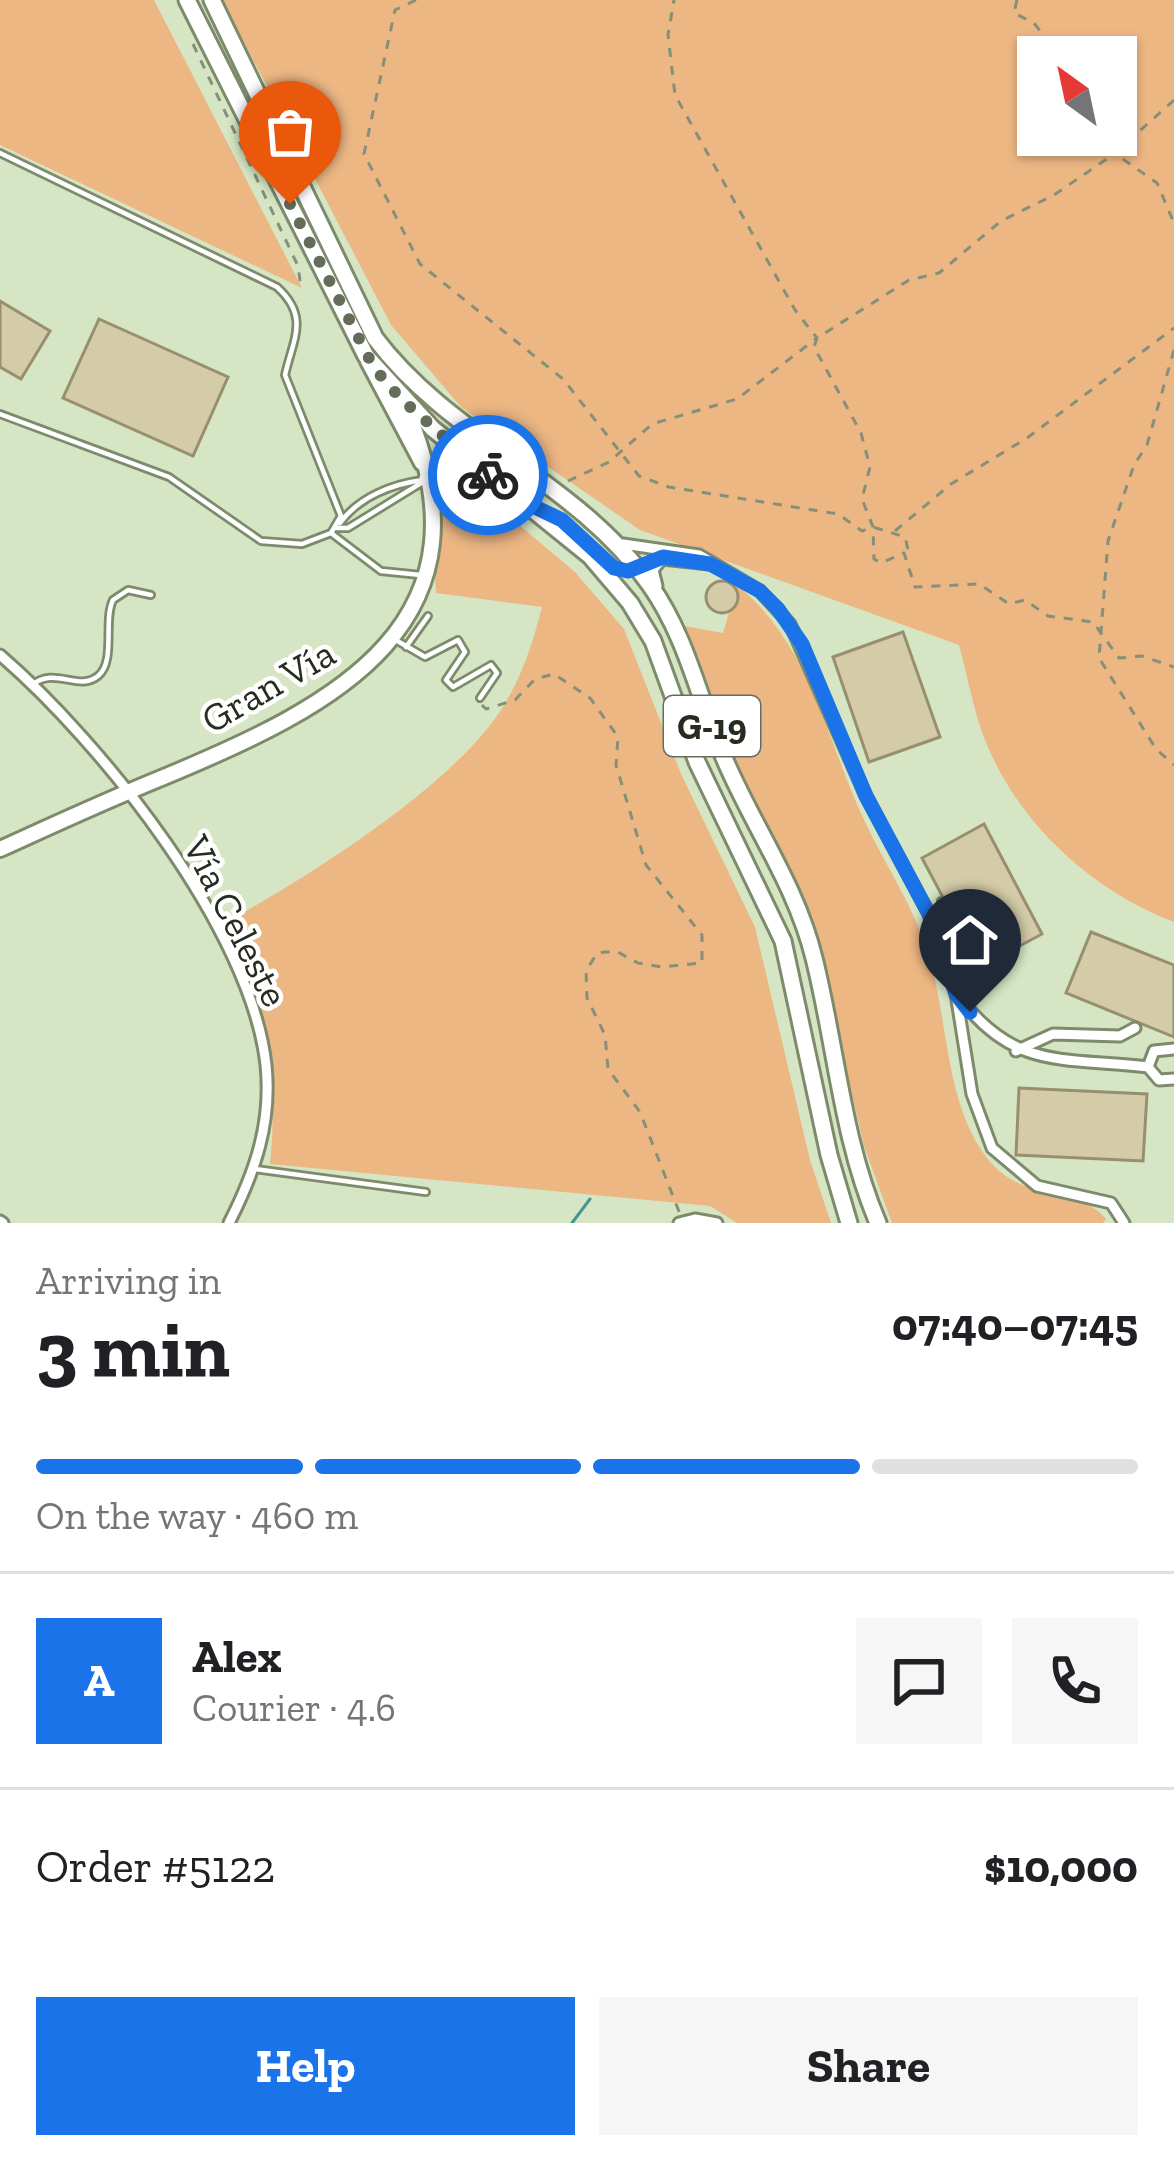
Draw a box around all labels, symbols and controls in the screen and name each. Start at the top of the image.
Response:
north arrow [1017,36,1137,156]
map controls [1017,36,1137,156]
pin [239,81,341,204]
icon: bag [257,99,323,165]
courier [428,415,548,535]
icon: bike [455,442,521,508]
street label: Gran Vía [193,629,343,743]
road number: G-19 [664,696,760,756]
street label: Vía Celeste [173,827,299,1014]
pin [919,889,1021,1012]
icon: home [937,907,1003,973]
text: Arriving in [36,1257,221,1304]
text: 07:40–07:45 [892,1298,1138,1352]
text: 3 min [36,1302,230,1396]
text: On the way · 460 m [36,1492,358,1539]
button: chat [856,1618,982,1744]
button: phone [1012,1618,1138,1744]
text: Alex [192,1630,282,1684]
text: A [84,1654,114,1708]
text: Courier · 4.6 [192,1684,396,1731]
text: Order #5122 [36,1840,275,1894]
text: $10,000 [984,1840,1138,1894]
button: Help [36,1997,575,2135]
button: Share [599,1997,1138,2135]

